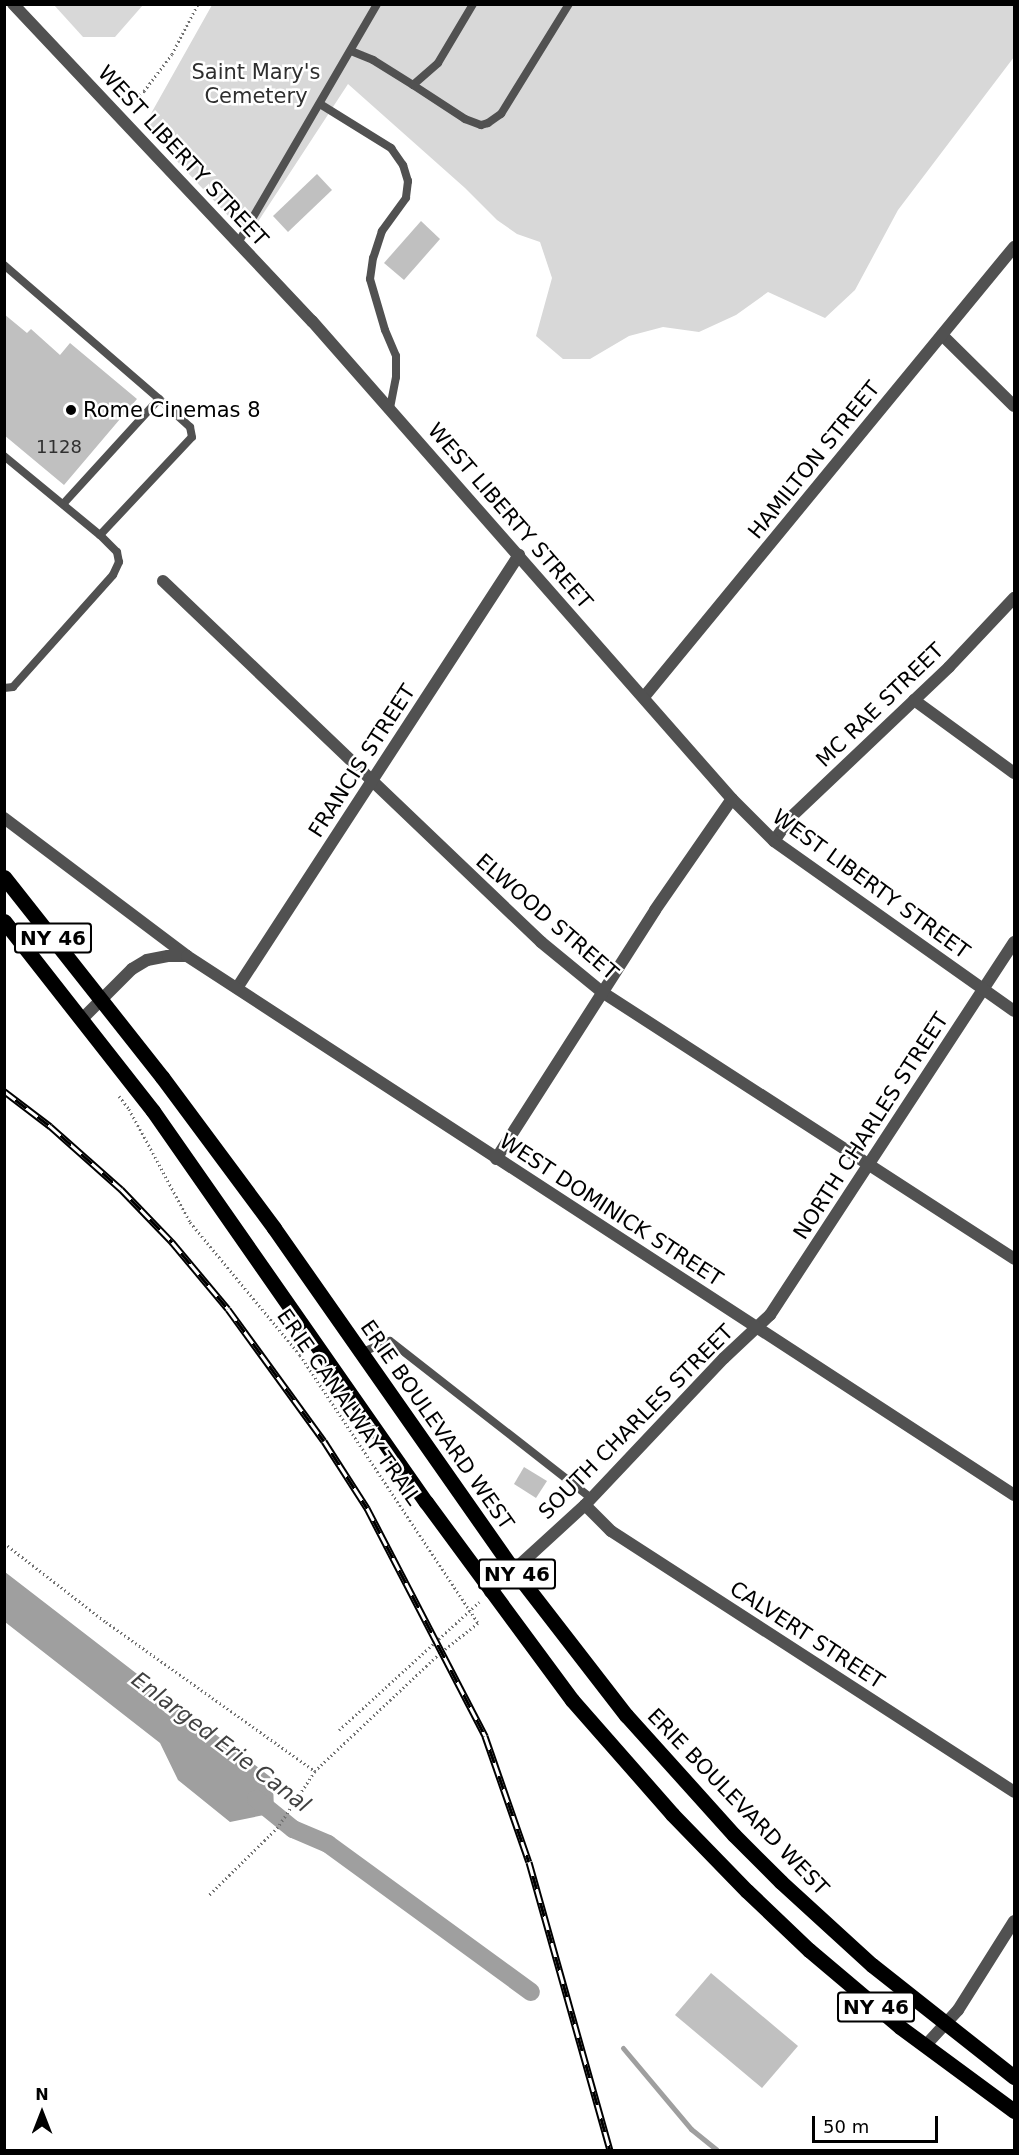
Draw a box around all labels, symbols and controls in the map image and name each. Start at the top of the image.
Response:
park label: Saint Mary's Cemetery [191,59,321,109]
street label: WEST LIBERTY STREET [93,60,273,252]
street label: HAMILTON STREET [743,376,885,544]
place label: Rome Cinemas 8 [83,397,261,423]
marker: Rome Cinemas 8 [64,403,78,417]
street label: WEST LIBERTY STREET [422,418,598,614]
house number: 1128 [36,436,82,458]
street label: MC RAE STREET [811,638,949,772]
street label: FRANCIS STREET [303,680,421,842]
street label: WEST LIBERTY STREET [767,804,975,964]
street label: ELWOOD STREET [471,849,623,985]
road number: NY 46 [13,921,94,955]
street label: NORTH CHARLES STREET [788,1008,954,1244]
street label: WEST DOMINICK STREET [495,1128,727,1292]
street label: ERIE CANALWAY TRAIL [272,1304,426,1510]
street label: ERIE BOULEVARD WEST [355,1315,519,1535]
street label: SOUTH CHARLES STREET [533,1319,739,1525]
road number: NY 46 [476,1557,558,1591]
street label: CALVERT STREET [725,1576,889,1694]
water label: Enlarged Erie Canal [126,1666,316,1818]
street label: ERIE BOULEVARD WEST [642,1703,834,1901]
road number: NY 46 [836,1990,916,2024]
north arrow [12,2083,72,2143]
text: N [35,2085,49,2104]
scale bar [815,2104,941,2142]
text: 50 m [823,2116,869,2137]

